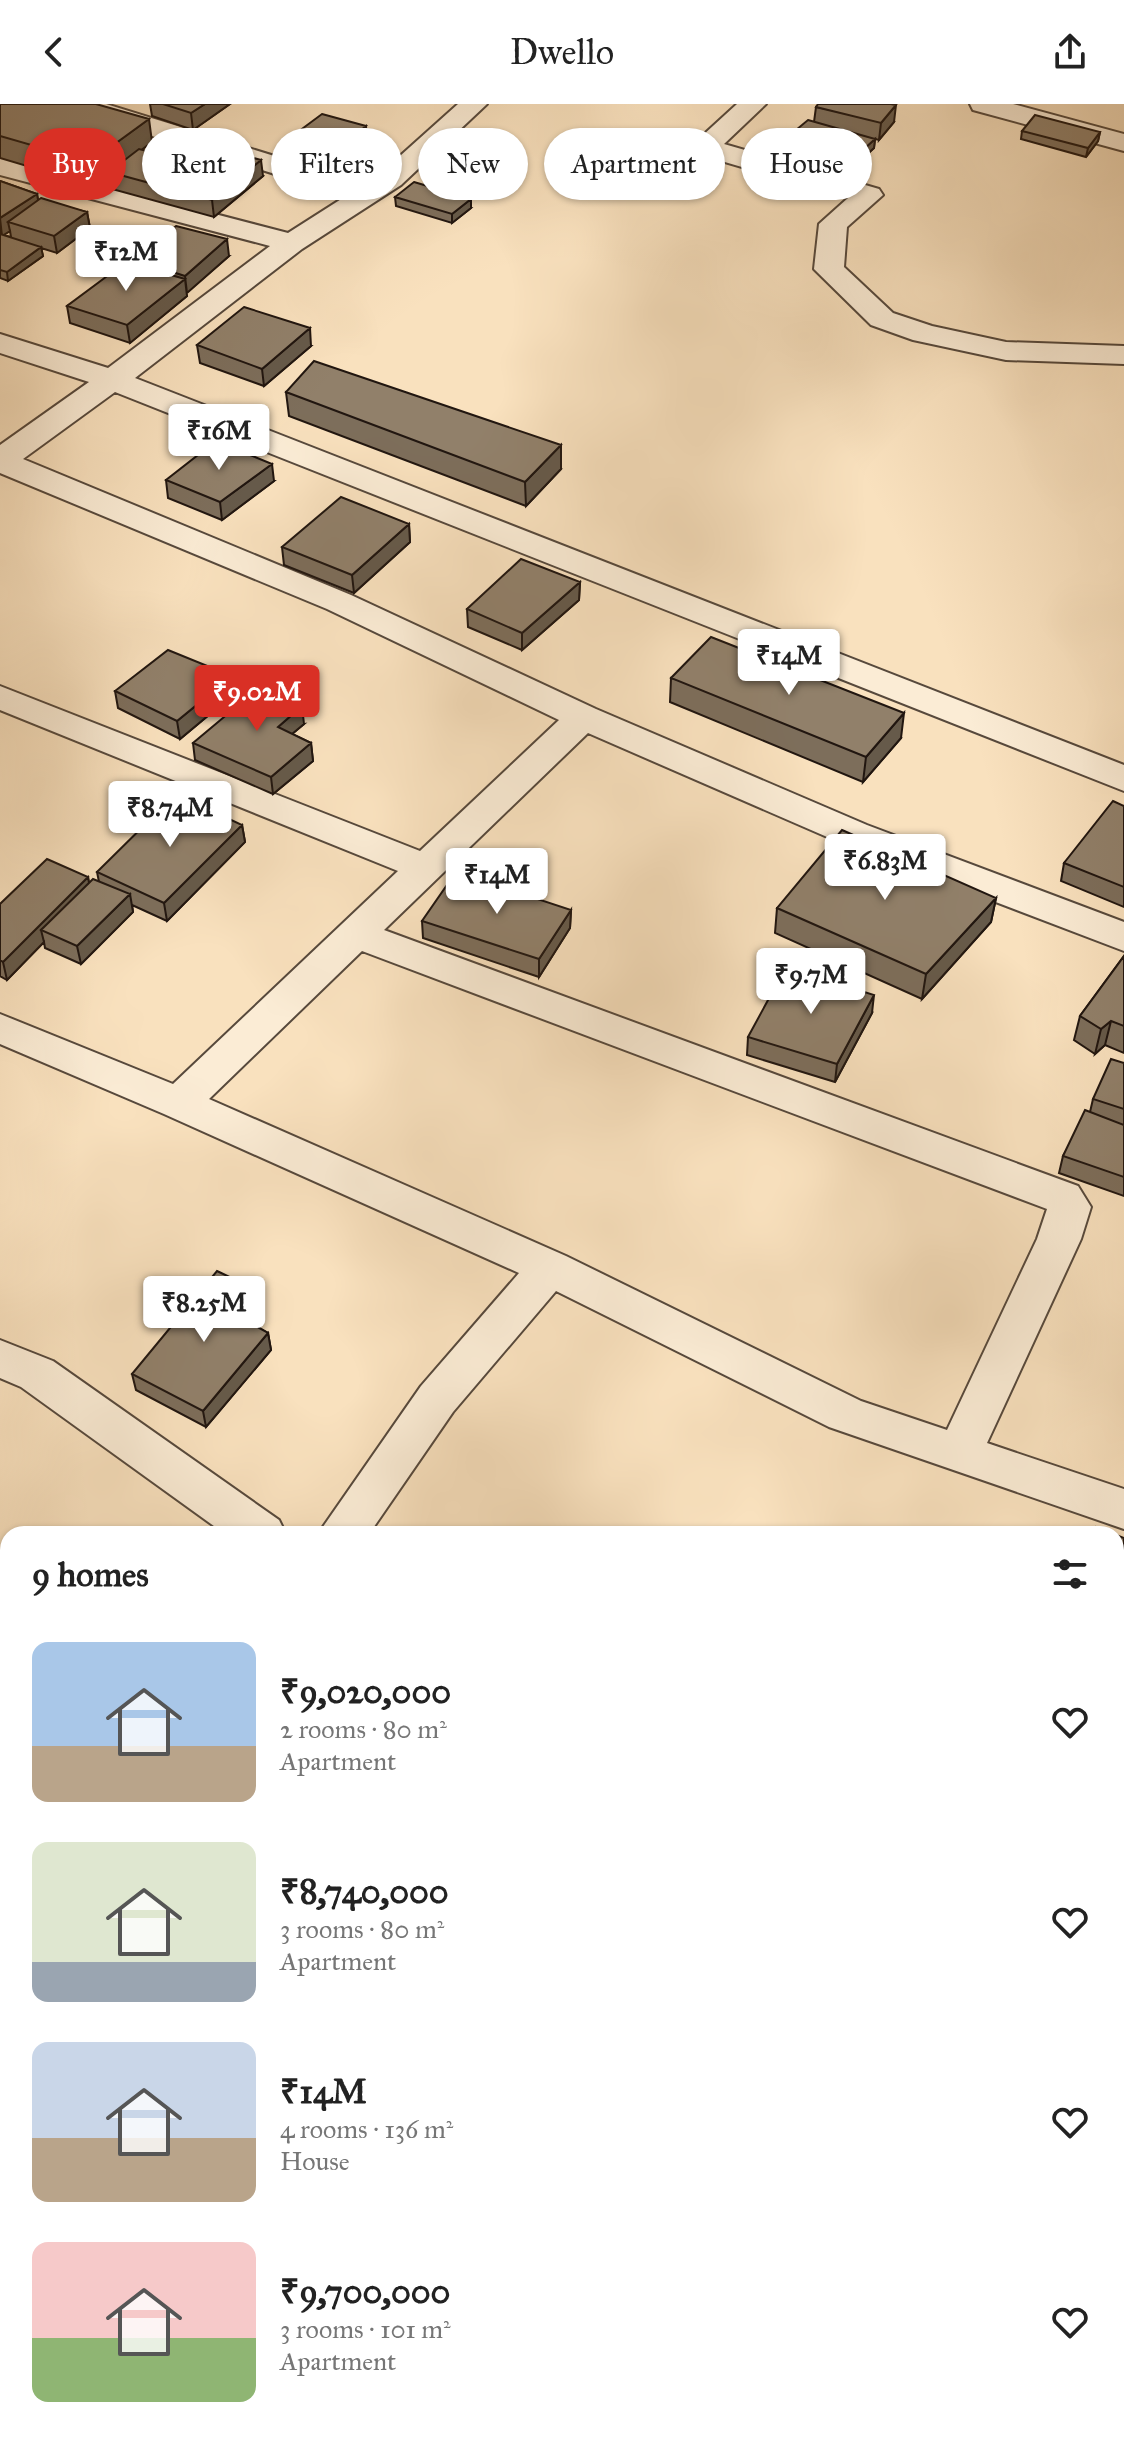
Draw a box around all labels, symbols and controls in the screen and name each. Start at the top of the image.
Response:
icon: back [32,30,76,74]
text: Dwello [510,30,614,74]
icon: share [1048,30,1092,74]
chip: Buy [24,128,126,200]
chip: Rent [142,128,255,200]
chip: Filters [271,128,402,200]
chip: New [418,128,528,200]
chip: Apartment [544,128,725,200]
chip: House [741,128,872,200]
pin: ₹12M [79,225,173,293]
text: ₹12M [94,235,158,267]
pin: ₹16M [172,404,266,472]
text: ₹16M [186,414,252,446]
pin: ₹14M [742,629,836,697]
text: ₹14M [756,639,822,671]
pin: ₹9.02M [192,665,322,733]
text: ₹9.02M [213,675,302,707]
pin: ₹8.74M [105,781,235,849]
text: ₹8.74M [126,791,214,823]
pin: ₹6.83M [820,834,950,902]
text: ₹6.83M [843,844,927,876]
pin: ₹14M [450,848,544,916]
text: ₹14M [464,858,530,890]
pin: ₹9.7M [755,948,867,1016]
text: ₹9.7M [774,958,848,990]
pin: ₹8.25M [139,1276,269,1344]
text: ₹8.25M [161,1286,247,1318]
icon: filters [1048,1552,1092,1596]
text: 9 homes [32,1554,149,1595]
text: ₹9,020,000 [280,1671,451,1712]
icon: home [96,1674,192,1770]
icon: heart [1048,1700,1092,1744]
text: 2 rooms · 80 m² [280,1713,447,1745]
text: Apartment [280,1745,396,1777]
text: ₹8,740,000 [280,1871,449,1912]
icon: home [96,1874,192,1970]
icon: heart [1048,1900,1092,1944]
text: 3 rooms · 80 m² [280,1913,444,1945]
text: Apartment [280,1945,396,1977]
text: ₹14M [280,2071,367,2112]
icon: home [96,2074,192,2170]
icon: heart [1048,2100,1092,2144]
text: 4 rooms · 136 m² [280,2113,453,2145]
text: House [280,2145,350,2177]
text: ₹9,700,000 [280,2271,450,2312]
icon: home [96,2274,192,2370]
icon: heart [1048,2300,1092,2344]
text: 3 rooms · 101 m² [280,2313,451,2345]
text: Apartment [280,2345,396,2377]

